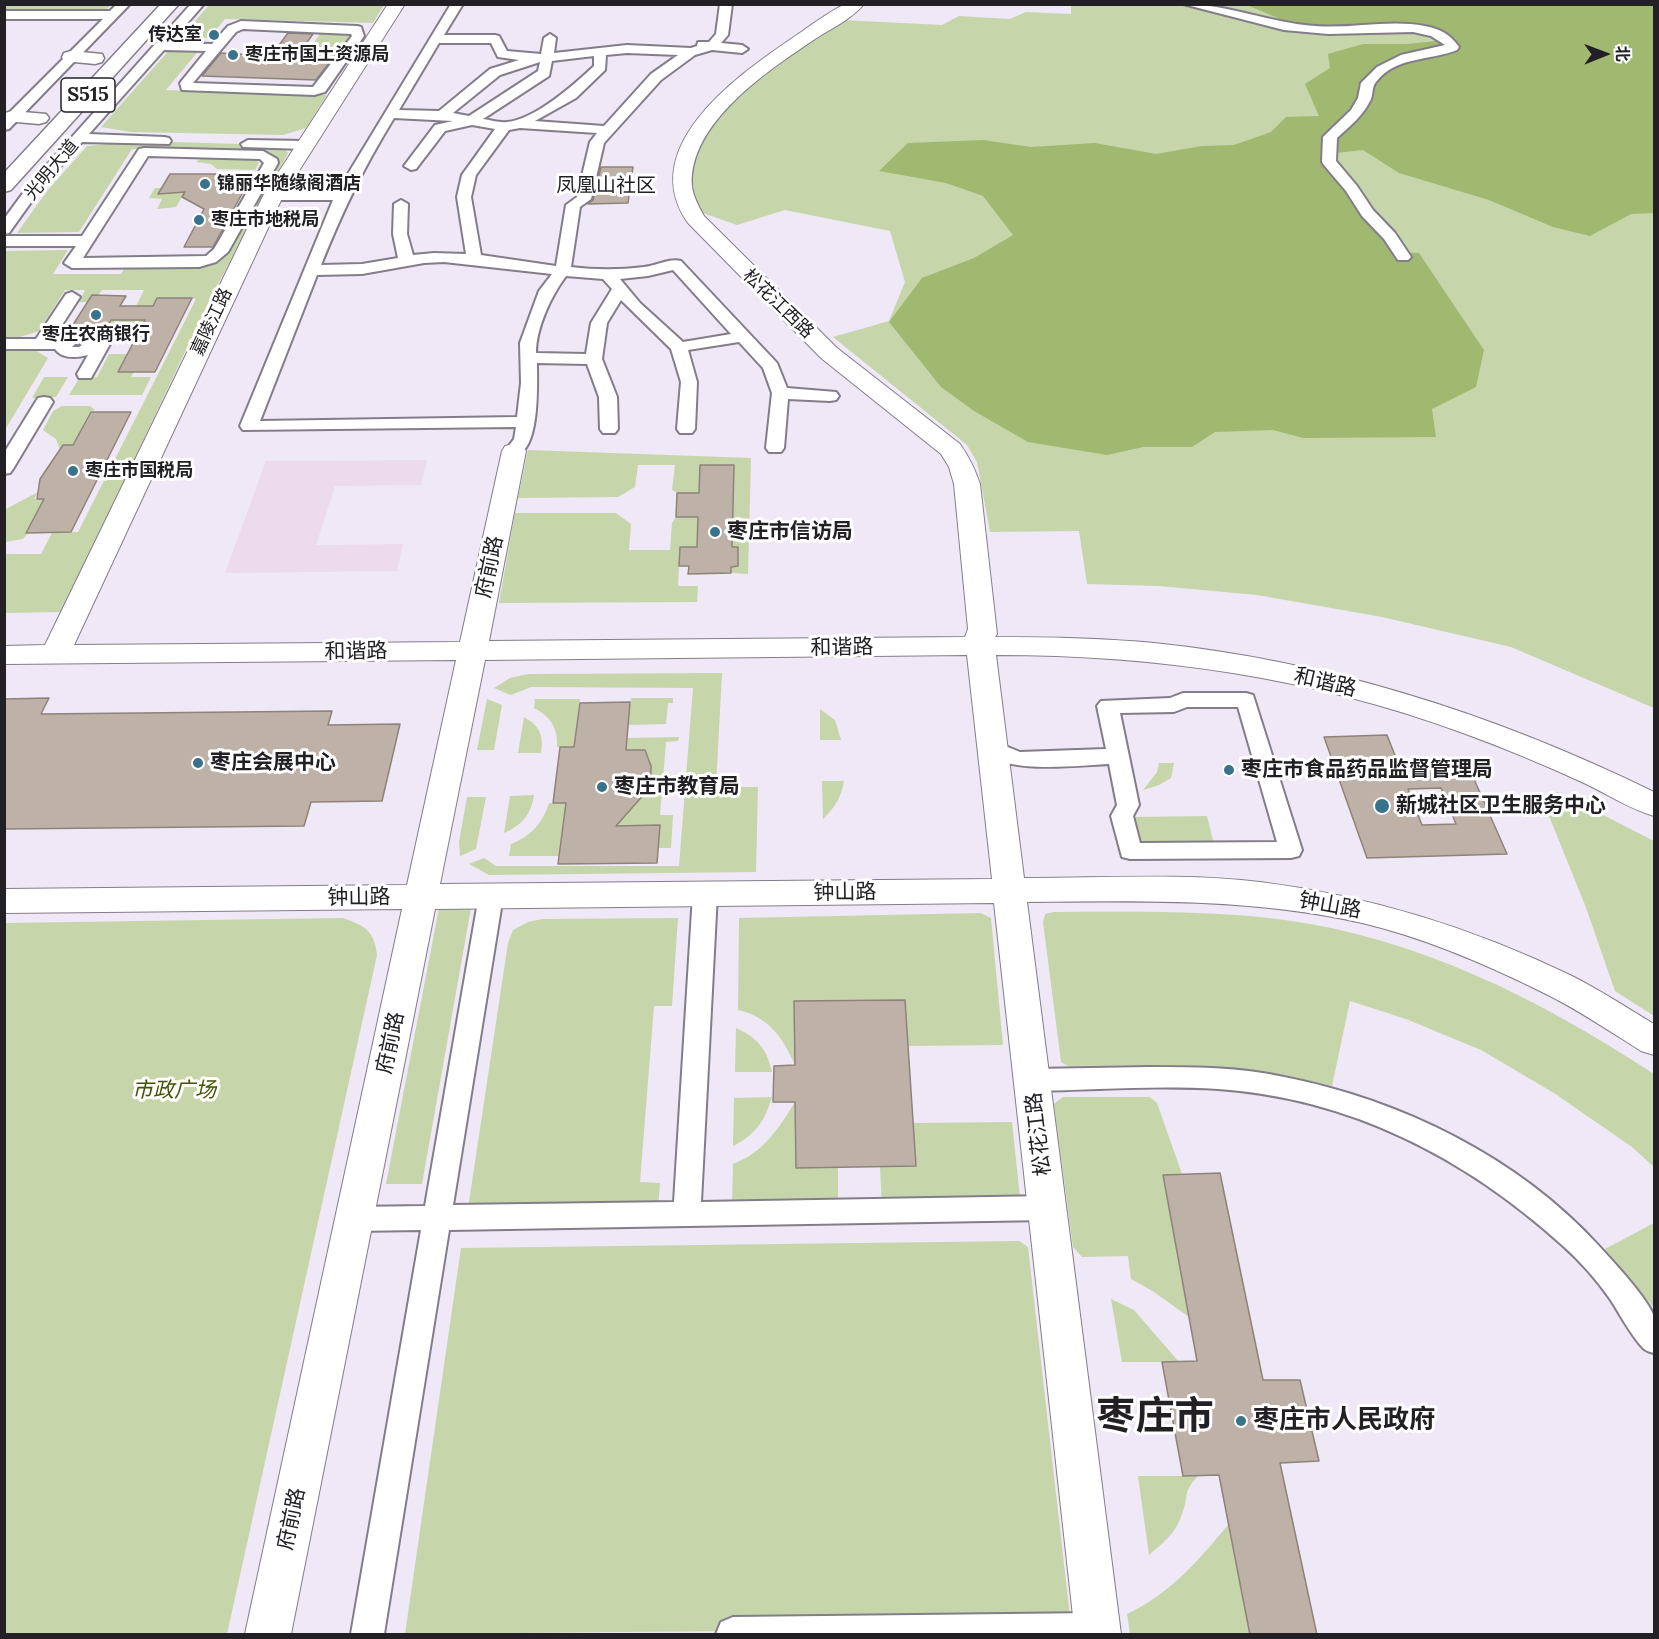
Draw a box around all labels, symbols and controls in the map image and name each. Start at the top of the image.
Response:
place label: 传达室 [148,24,202,46]
north arrow [1575,24,1635,84]
marker: 传达室 [207,28,221,42]
place label: 枣庄市国土资源局 [245,44,389,66]
text: 北 [1613,45,1633,62]
marker: 枣庄市国土资源局 [226,48,240,62]
road number: S515 [61,78,115,112]
street label: 光明大道 [21,135,83,205]
place label: 锦丽华随缘阁酒店 [217,173,361,195]
district label: 凤凰山社区 [556,174,656,198]
marker: 锦丽华随缘阁酒店 [198,177,212,191]
place label: 枣庄市地税局 [211,209,319,231]
marker: 枣庄市地税局 [192,213,206,227]
street label: 松花江西路 [738,265,818,343]
street label: 嘉陵江路 [187,285,237,359]
marker: 枣庄农商银行 [89,308,103,322]
place label: 枣庄农商银行 [42,324,150,346]
place label: 枣庄市国税局 [85,460,193,482]
marker: 枣庄市国税局 [66,464,80,478]
place label: 枣庄市信访局 [727,519,853,545]
marker: 枣庄市信访局 [708,525,722,539]
street label: 府前路 [471,534,509,600]
street label: 和谐路 [810,635,874,661]
street label: 和谐路 [324,639,388,665]
street label: 和谐路 [1291,664,1359,702]
place label: 枣庄会展中心 [210,750,336,776]
marker: 枣庄会展中心 [191,756,205,770]
place label: 枣庄市食品药品监督管理局 [1241,757,1493,783]
marker: 枣庄市食品药品监督管理局 [1222,763,1236,777]
place label: 枣庄市教育局 [614,774,740,800]
marker: 枣庄市教育局 [595,780,609,794]
place label: 新城社区卫生服务中心 [1396,793,1606,819]
marker: 新城社区卫生服务中心 [1373,797,1391,815]
street label: 钟山路 [813,880,877,906]
street label: 钟山路 [327,885,391,911]
street label: 钟山路 [1297,888,1363,924]
street label: 府前路 [372,1010,410,1076]
park label: 市政广场 [132,1078,216,1104]
street label: 松花江路 [1021,1091,1057,1177]
district label: 枣庄市 [1097,1395,1213,1441]
place label: 枣庄市人民政府 [1253,1405,1435,1437]
marker: 枣庄市人民政府 [1234,1414,1248,1428]
street label: 府前路 [273,1486,311,1552]

